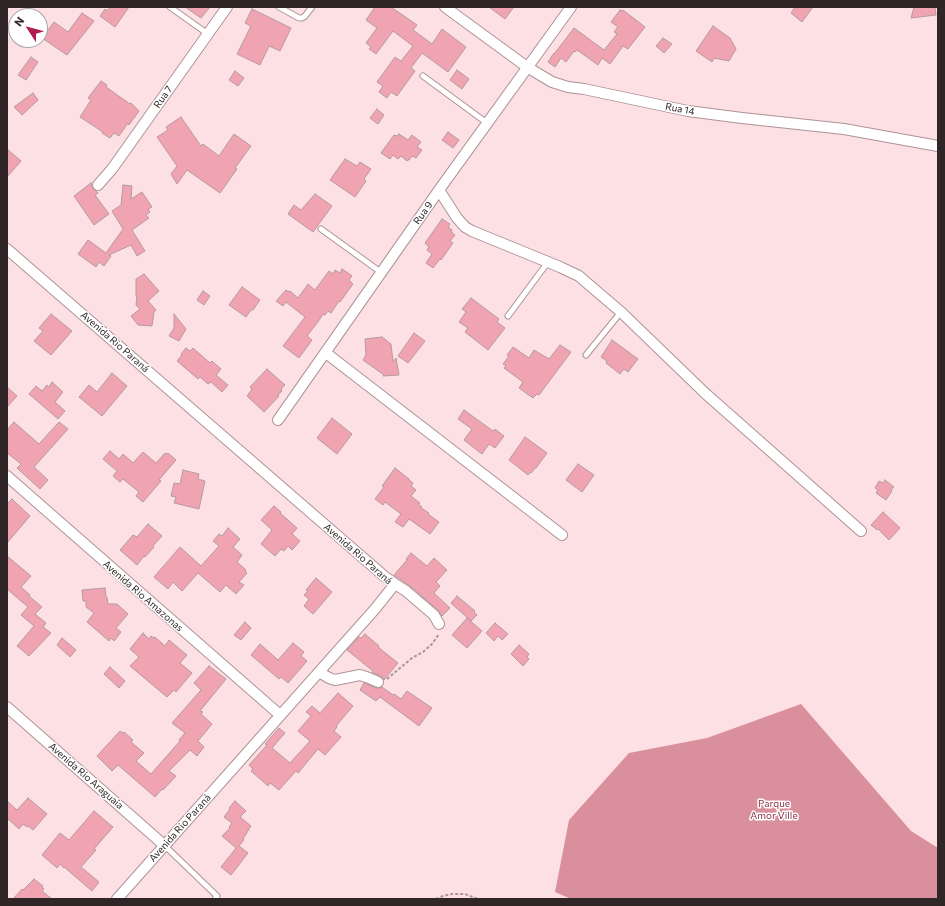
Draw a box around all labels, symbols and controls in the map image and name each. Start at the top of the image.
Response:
north arrow [8,8,48,48]
text: N [11,14,26,28]
street label: Rua 7 [151,83,175,111]
street label: Rua 14 [664,100,696,118]
street label: Rua 9 [411,199,435,227]
street label: Avenida Rio Paraná [78,309,152,375]
street label: Avenida Rio Paraná [321,521,395,587]
street label: Avenida Rio Amazonas [100,558,186,634]
street label: Avenida Rio Araguaia [46,740,126,812]
street label: Avenida Rio Paraná [147,792,213,864]
park label: Parque Amor Ville [750,798,798,822]

